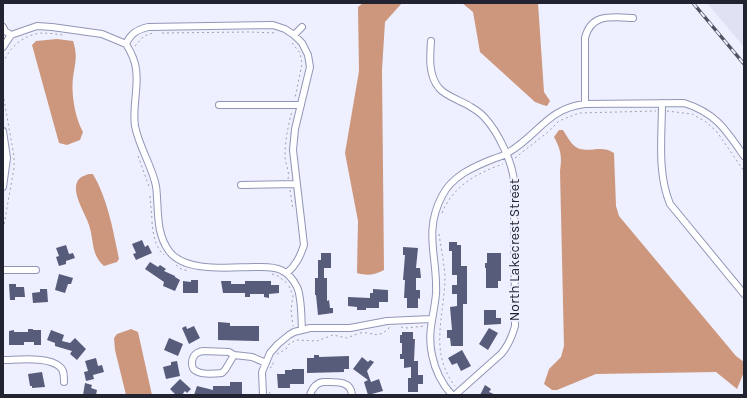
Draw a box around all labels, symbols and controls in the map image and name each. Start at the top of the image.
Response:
street label: North Lakecrest Street [506,179,523,321]

